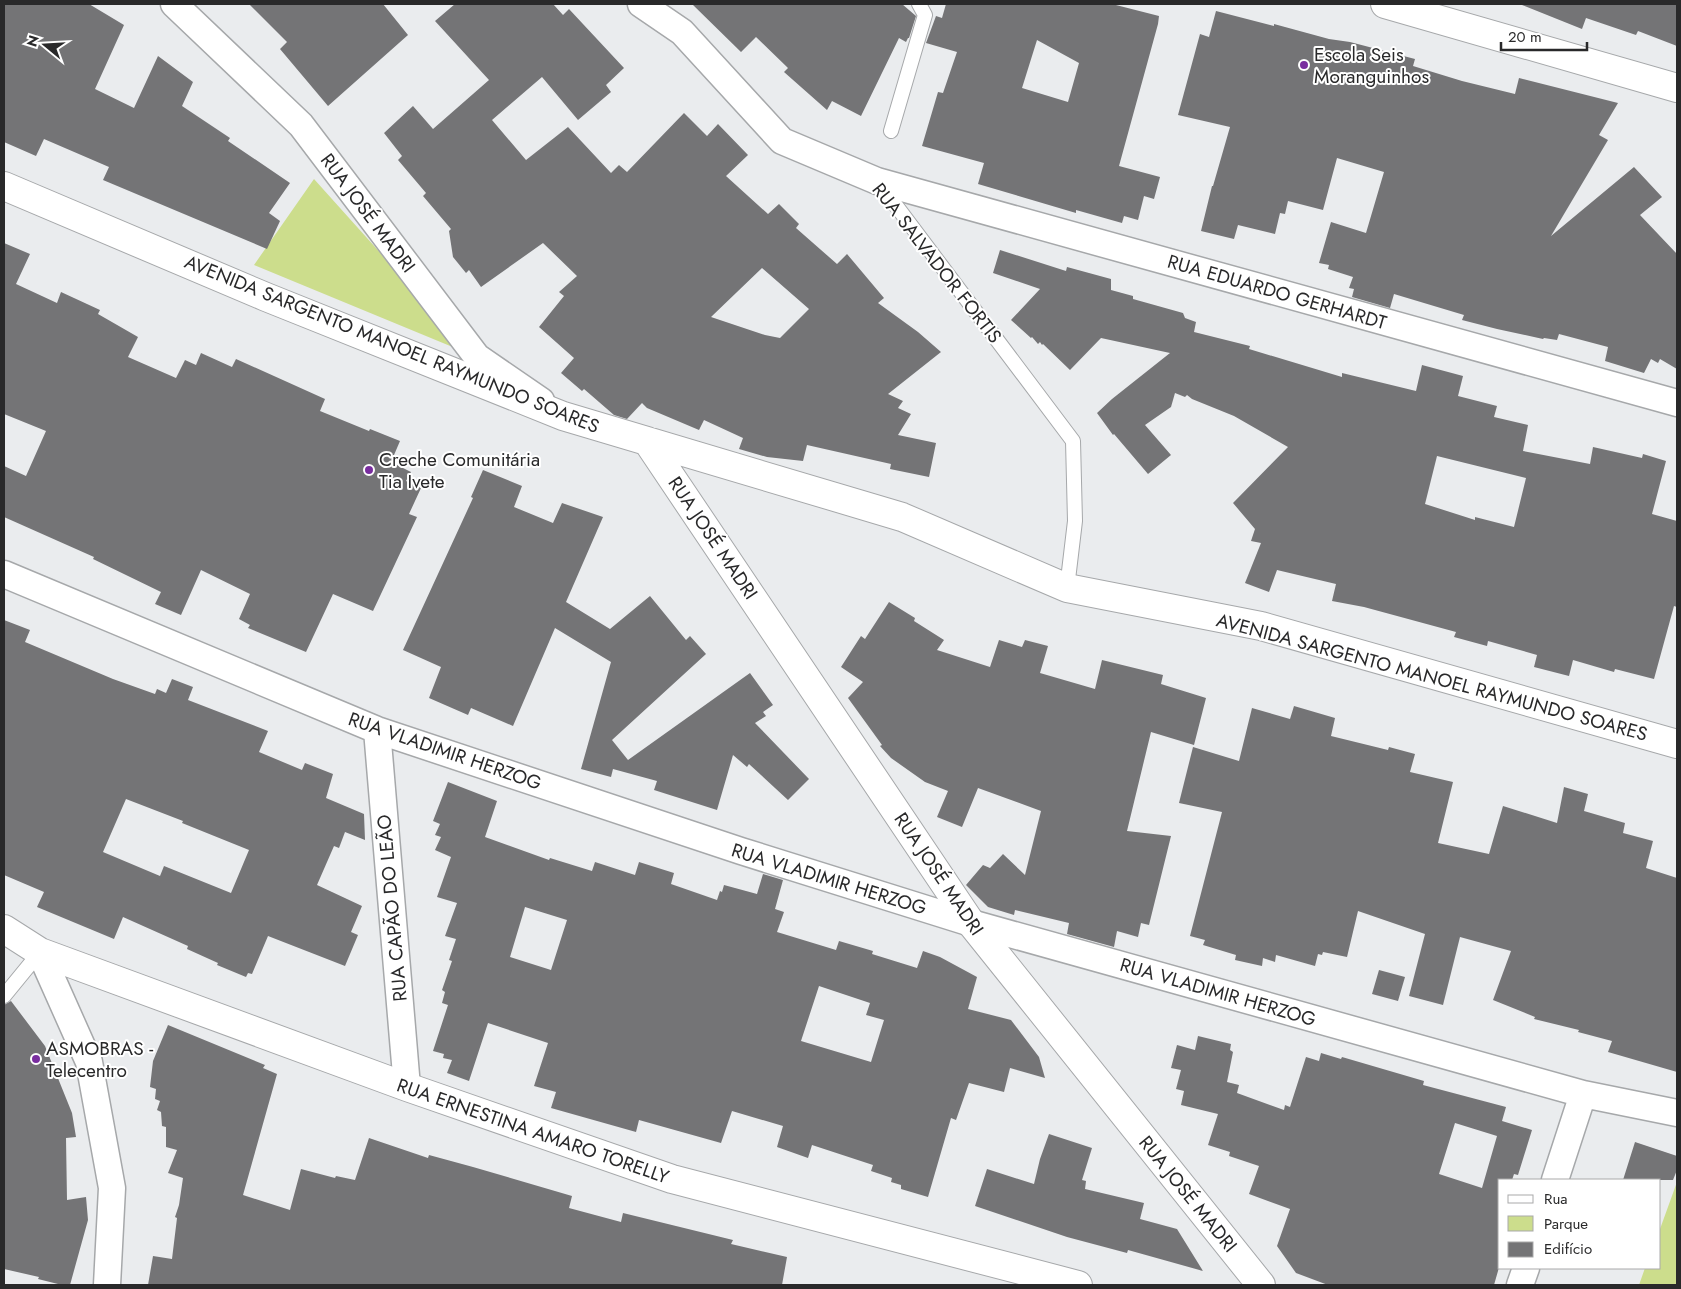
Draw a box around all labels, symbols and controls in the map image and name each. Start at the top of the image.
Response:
north arrow [20,20,70,70]
scale bar [1501,20,1587,52]
text: 20 m [1508,26,1542,48]
text: N [21,33,44,49]
place label: Escola Seis Moranguinhos [1314,41,1429,90]
marker: Escola Seis Moranguinhos [1298,59,1310,71]
street label: RUA JOSÉ MADRI [314,148,422,278]
street label: RUA SALVADOR FORTIS [866,177,1008,349]
street label: AVENIDA SARGENTO MANOEL RAYMUNDO SOARES [181,248,603,440]
street label: RUA EDUARDO GERHARDT [1164,248,1390,336]
place label: Creche Comunitária Tia Ivete [379,446,540,495]
marker: Creche Comunitária Tia Ivete [363,464,375,476]
street label: RUA JOSÉ MADRI [662,471,764,605]
street label: AVENIDA SARGENTO MANOEL RAYMUNDO SOARES [1214,606,1650,748]
street label: RUA VLADIMIR HERZOG [345,705,545,797]
street label: RUA JOSÉ MADRI [888,807,990,941]
street label: RUA CAPÃO DO LEÃO [370,813,414,1003]
street label: RUA VLADIMIR HERZOG [728,836,930,922]
street label: RUA VLADIMIR HERZOG [1117,951,1319,1033]
place label: ASMOBRAS - Telecentro [46,1035,153,1084]
marker: ASMOBRAS - Telecentro [30,1053,42,1065]
street label: RUA ERNESTINA AMARO TORELLY [393,1072,673,1190]
street label: RUA JOSÉ MADRI [1132,1130,1244,1258]
legend [1498,1179,1661,1269]
text: Rua [1544,1188,1568,1210]
text: Parque [1544,1213,1588,1235]
text: Edifício [1544,1238,1592,1260]

